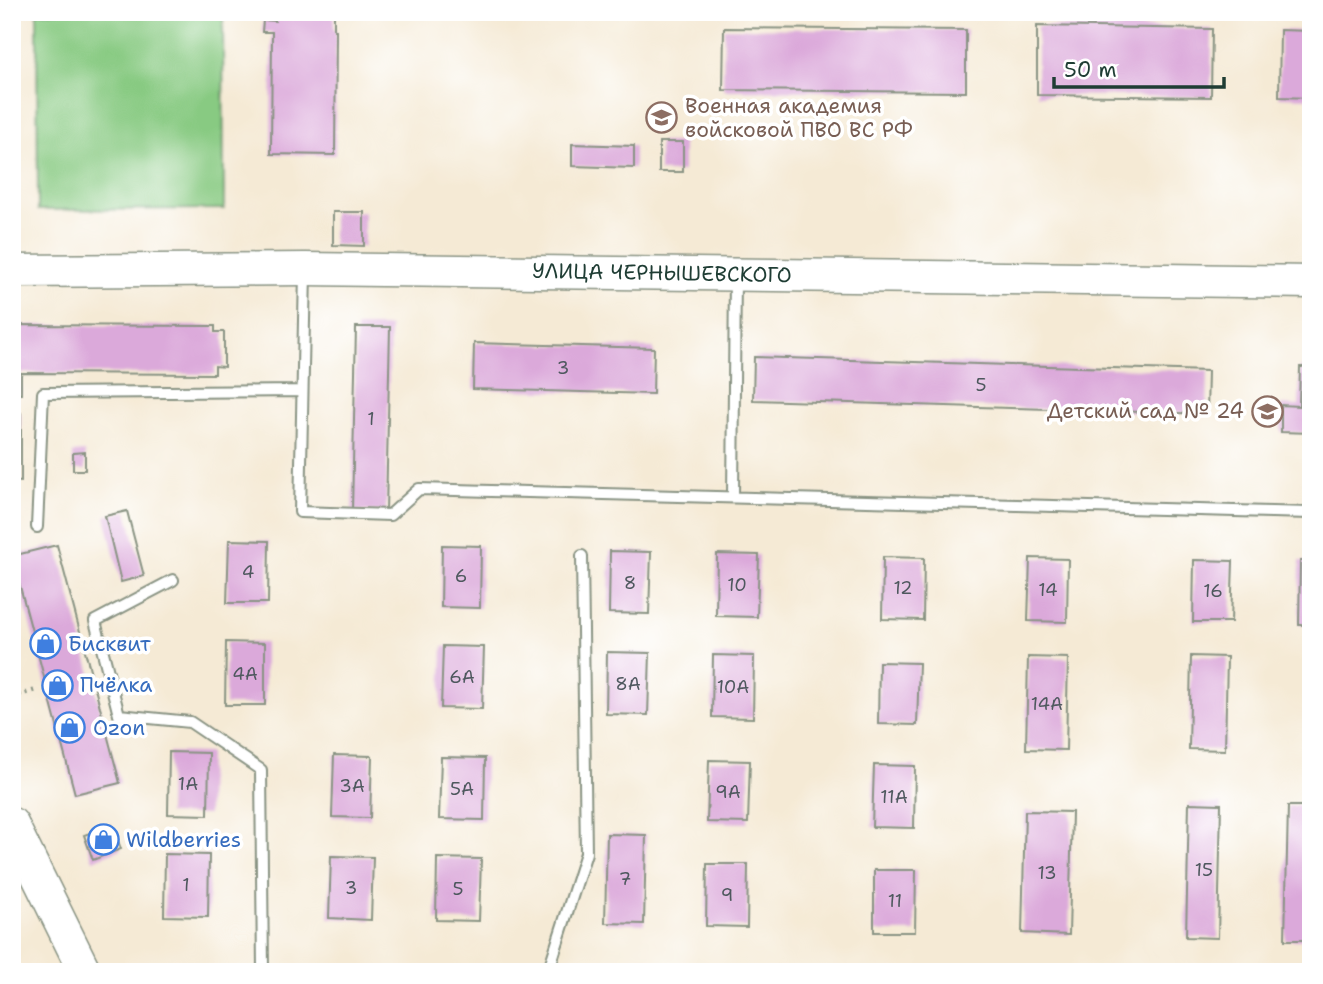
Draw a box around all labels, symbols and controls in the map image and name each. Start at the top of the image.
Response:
scale bar [1054,46,1223,90]
text: 50 m [1064,56,1117,84]
place label: Военная академия войсковой ПВО ВС РФ [685,92,913,144]
school or university icon: Военная академия войсковой ПВО ВС РФ [645,101,679,135]
street label: УЛИЦА ЧЕРНЫШЕВСКОГО [532,257,792,289]
house number: 3 [557,356,569,380]
house number: 5 [975,373,987,397]
school or university icon: Детский сад № 24 [1250,394,1284,428]
place label: Детский сад № 24 [1047,397,1244,425]
house number: 1 [367,407,375,431]
house number: 4 [242,560,254,584]
house number: 6 [455,564,467,588]
house number: 8 [624,571,636,595]
house number: 10 [727,573,747,597]
house number: 12 [893,576,913,600]
house number: 14 [1038,578,1058,602]
house number: 16 [1203,579,1223,603]
shop icon: Бисквит [28,627,62,661]
place label: Бисквит [68,630,151,658]
house number: 4А [232,662,258,686]
house number: 6А [449,665,475,689]
shop icon: Пчёлка [40,668,74,702]
place label: Пчёлка [80,671,152,699]
house number: 8А [615,672,641,696]
house number: 10А [717,675,749,699]
house number: 14А [1031,692,1063,716]
shop icon: Ozon [53,711,87,745]
place label: Ozon [93,714,145,742]
house number: 1А [178,772,198,796]
house number: 3А [339,774,365,798]
house number: 5А [450,777,474,801]
house number: 9А [715,780,741,804]
house number: 11А [880,785,908,809]
shop icon: Wildberries [86,823,120,857]
place label: Wildberries [126,826,241,854]
house number: 15 [1195,858,1213,882]
house number: 13 [1037,861,1057,885]
house number: 7 [619,867,631,891]
house number: 1 [182,873,190,897]
house number: 3 [345,876,357,900]
house number: 5 [452,877,464,901]
house number: 9 [721,883,733,907]
house number: 11 [888,889,902,913]

